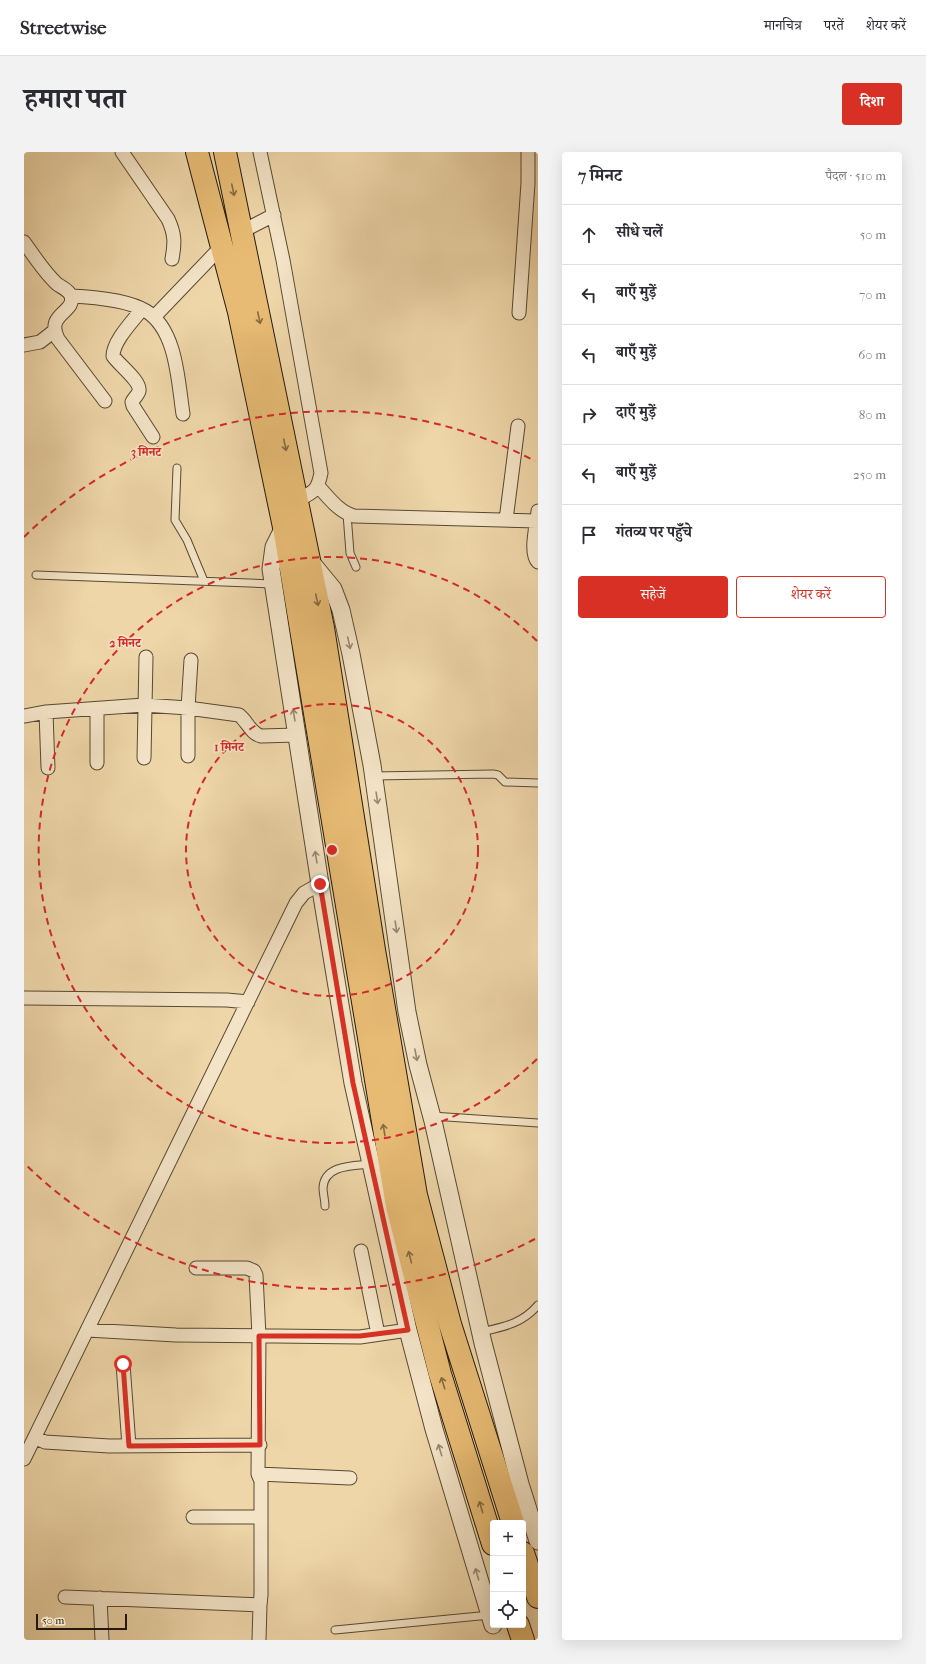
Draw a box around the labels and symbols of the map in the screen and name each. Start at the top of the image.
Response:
one-way arrow [229,183,237,196]
one-way arrow [255,311,263,324]
one-way arrow [282,438,290,451]
text: 3 मिनट [131,445,162,460]
one-way arrow [314,593,322,606]
text: 2 मिनट [109,636,142,650]
one-way arrow [345,636,353,649]
one-way arrow [289,709,297,722]
text: 1 मिनट [214,740,245,754]
one-way arrow [373,791,381,804]
centre of rings [325,843,339,857]
one-way arrow [312,851,320,864]
route end [311,875,329,893]
one-way arrow [392,920,400,933]
one-way arrow [412,1048,420,1061]
one-way arrow [380,1124,388,1137]
one-way arrow [406,1251,413,1264]
route start [114,1355,132,1373]
one-way arrow [439,1377,446,1390]
one-way arrow [436,1443,443,1456]
one-way arrow [477,1501,484,1514]
one-way arrow [473,1568,480,1581]
scale bar [36,1612,127,1631]

